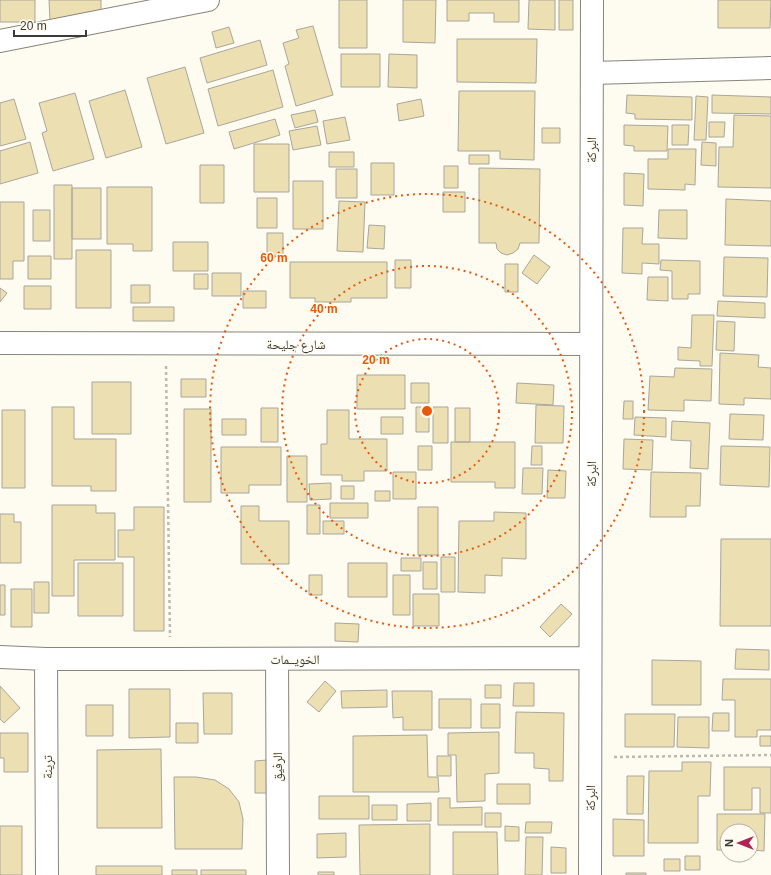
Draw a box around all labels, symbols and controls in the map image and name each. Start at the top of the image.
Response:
scale bar [14,12,86,38]
text: 20 m [20,19,47,33]
street label: البركة [584,137,600,163]
text: 60 m [260,251,288,265]
text: 40 m [310,302,338,316]
street label: شارع جليحة [267,337,326,354]
text: 20 m [362,353,390,367]
centre of rings [420,404,434,418]
street label: البركة [584,461,600,487]
street label: الخويــمات [270,652,320,668]
street label: الرفيق [270,752,286,782]
street label: ترينة [40,755,56,779]
street label: البركة [583,785,599,811]
north arrow [719,823,759,863]
text: N [723,839,735,847]

